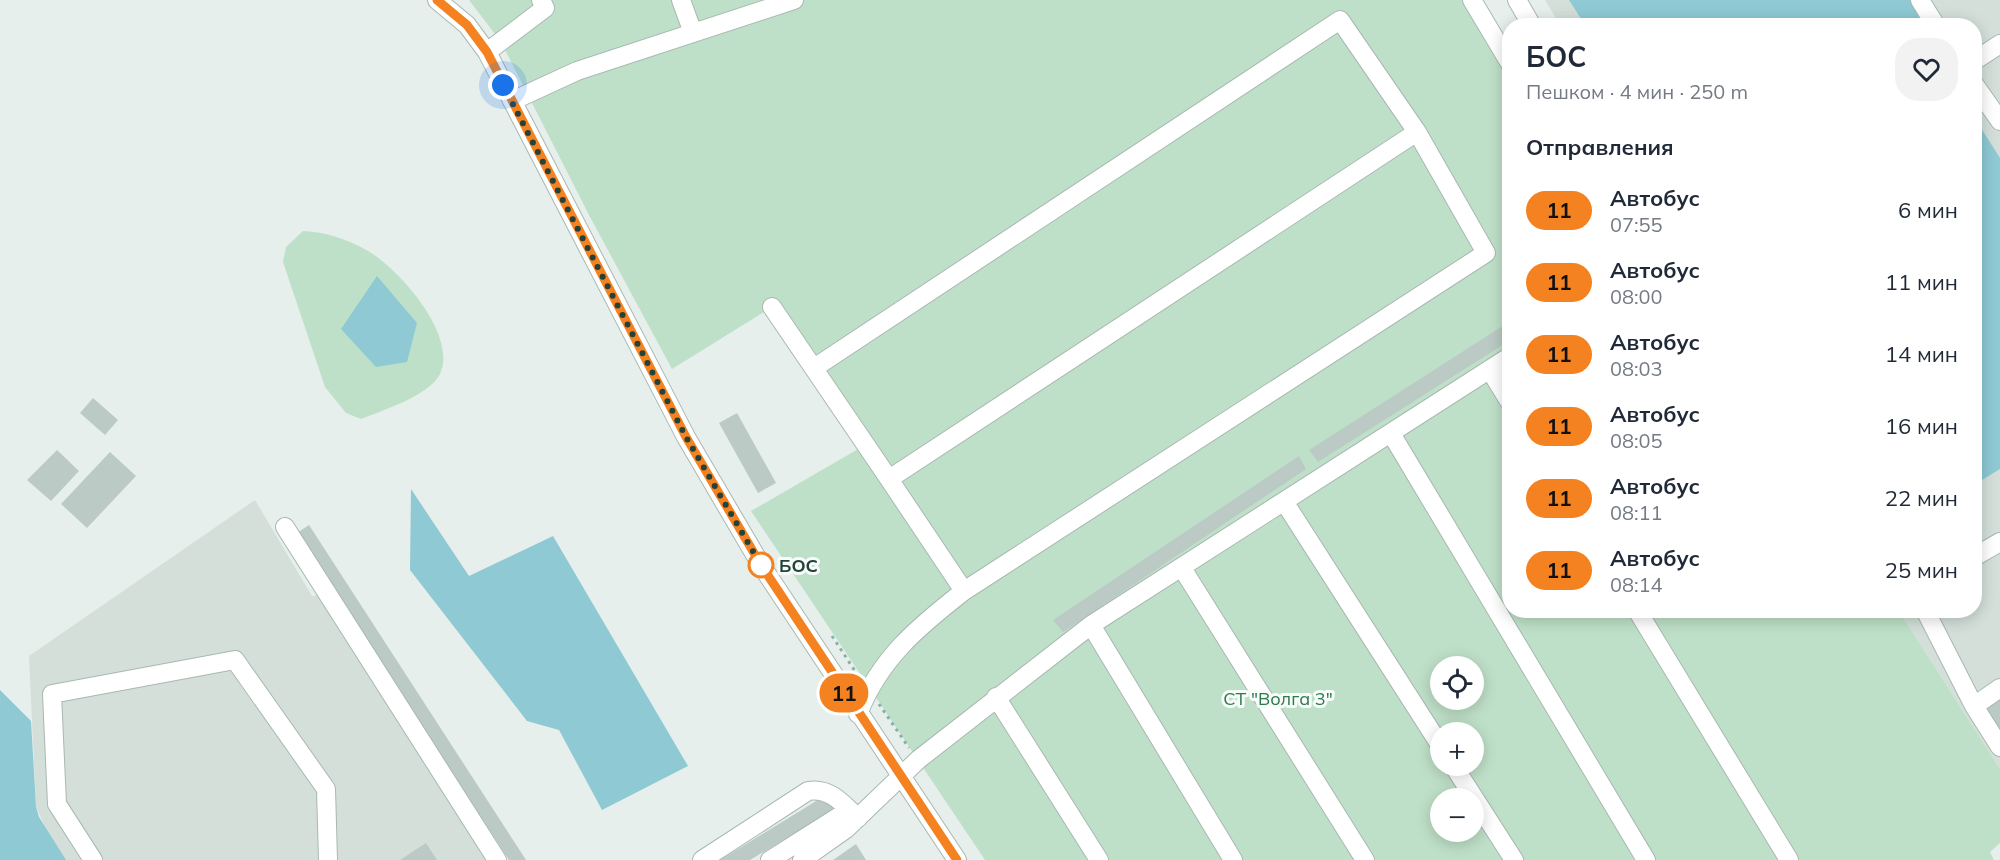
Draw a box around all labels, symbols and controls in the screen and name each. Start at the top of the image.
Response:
button: heart [1895,38,1958,101]
text: БОС [1526,39,1587,74]
your location [488,70,518,100]
text: Пешком · 4 мин · 250 m [1526,79,1748,104]
text: Отправления [1526,133,1674,161]
text: Автобус [1610,184,1700,212]
text: 6 мин [1898,196,1958,224]
text: 11 [1546,197,1572,223]
text: 07:55 [1610,212,1663,237]
text: Автобус [1610,256,1700,284]
text: 11 мин [1885,268,1958,296]
text: 11 [1546,269,1572,295]
text: 08:00 [1610,284,1663,309]
text: Автобус [1610,328,1700,356]
text: 14 мин [1885,340,1958,368]
text: 11 [1546,341,1572,367]
text: 08:03 [1610,356,1663,381]
text: Автобус [1610,400,1700,428]
text: 16 мин [1885,412,1958,440]
text: 11 [1546,413,1572,439]
text: 08:05 [1610,428,1663,453]
text: Автобус [1610,472,1700,500]
text: 22 мин [1885,484,1958,512]
text: 11 [1546,485,1572,511]
text: 08:11 [1610,500,1663,525]
text: Автобус [1610,544,1700,572]
marker: БОС [748,552,774,578]
place label: БОС [779,554,818,577]
text: 25 мин [1885,556,1958,584]
text: 11 [1546,557,1572,583]
text: 08:14 [1610,572,1663,597]
map controls [1430,656,1484,842]
button: locate [1430,656,1484,710]
line badge: 11 [817,674,871,712]
text: 11 [831,680,857,706]
park label: СТ "Волга 3" [1223,687,1333,710]
button: + [1430,722,1484,776]
button: − [1430,788,1484,842]

